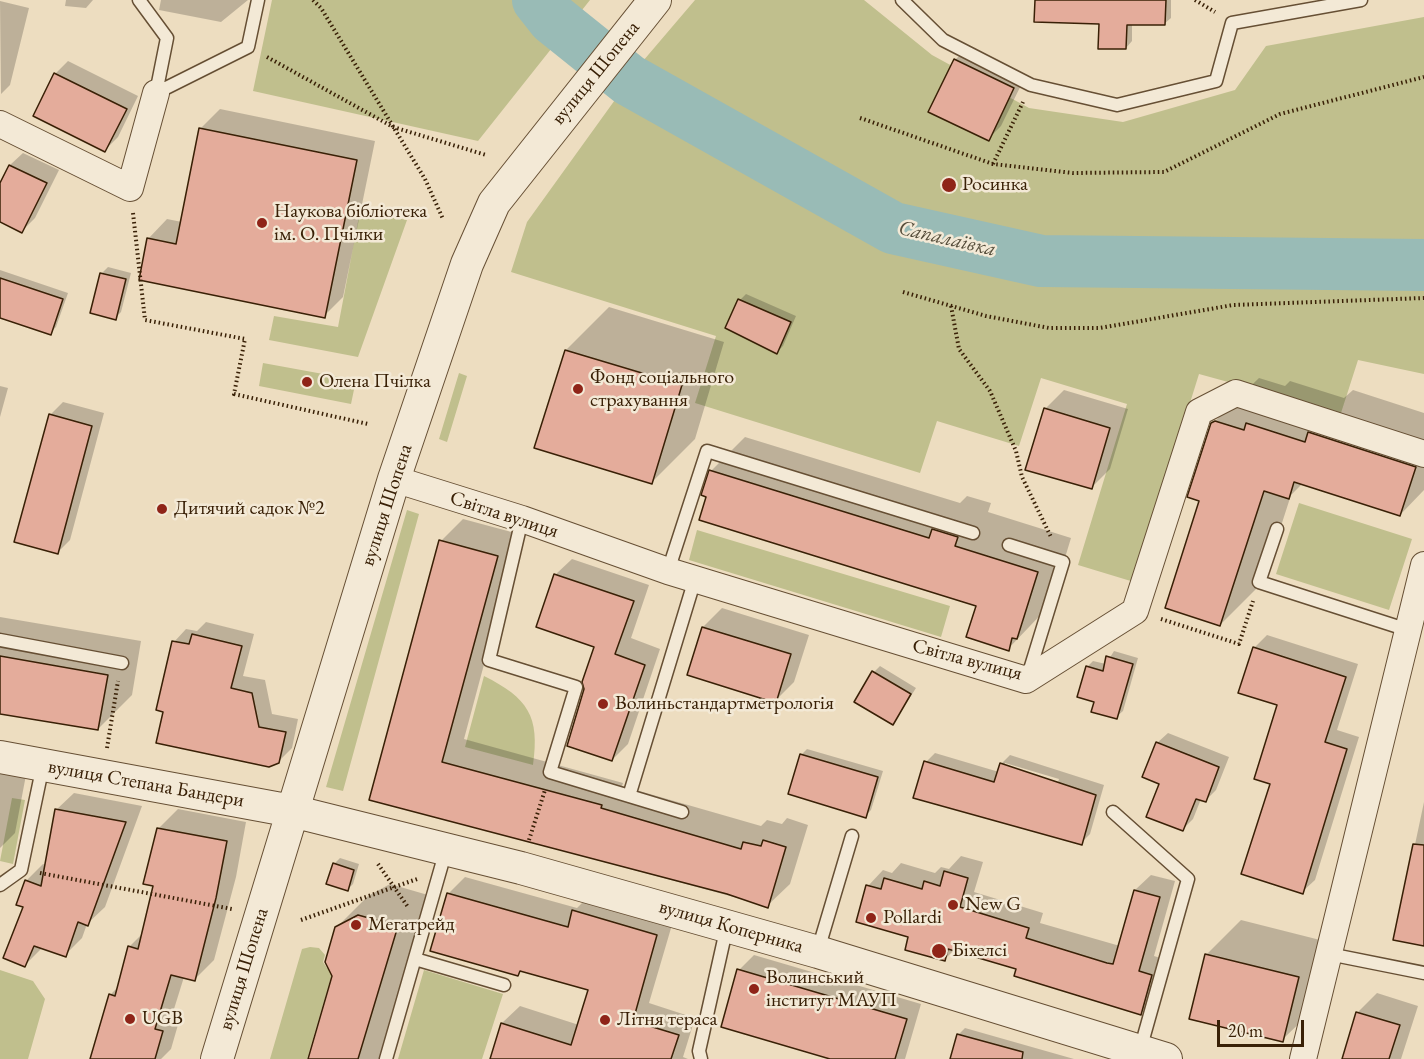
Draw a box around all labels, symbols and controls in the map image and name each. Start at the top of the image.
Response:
street label: вулиця Шопена [547,16,645,130]
place label: Росинка [962,173,1028,197]
marker: Росинка [940,176,958,194]
place label: Наукова бібліотека ім. О. Пчілки [274,200,427,247]
marker: Наукова бібліотека ім. О. Пчілки [255,216,269,230]
water label: Сапалаївка [896,216,998,262]
place label: Фонд соціального страхування [590,366,734,413]
place label: Олена Пчілка [319,370,431,394]
marker: Олена Пчілка [300,375,314,389]
marker: Фонд соціального страхування [571,382,585,396]
street label: вулиця Шопена [356,441,418,569]
street label: Світла вулиця [447,486,561,544]
place label: Дитячий садок №2 [174,497,325,521]
marker: Дитячий садок №2 [155,502,169,516]
street label: Світла вулиця [909,634,1025,686]
place label: Волиньстандартметрологія [615,692,834,716]
marker: Волиньстандартметрологія [596,697,610,711]
street label: вулиця Степана Бандери [46,755,246,813]
place label: New G [965,893,1021,917]
street label: вулиця Коперника [656,895,806,959]
marker: New G [946,898,960,912]
street label: вулиця Шопена [214,905,274,1033]
place label: Pollardi [883,906,942,930]
marker: Pollardi [864,911,878,925]
place label: Мегатрейд [368,913,455,937]
marker: Мегатрейд [349,918,363,932]
place label: Біхелсі [952,939,1007,963]
marker: Біхелсі [930,942,948,960]
place label: Волинський інститут МАУП [766,966,897,1013]
marker: Волинський інститут МАУП [747,982,761,996]
place label: UGB [142,1007,183,1031]
place label: Літня тераса [617,1008,717,1032]
scale bar [1220,1008,1307,1046]
marker: UGB [123,1012,137,1026]
marker: Літня тераса [598,1013,612,1027]
text: 20 m [1228,1019,1263,1042]

